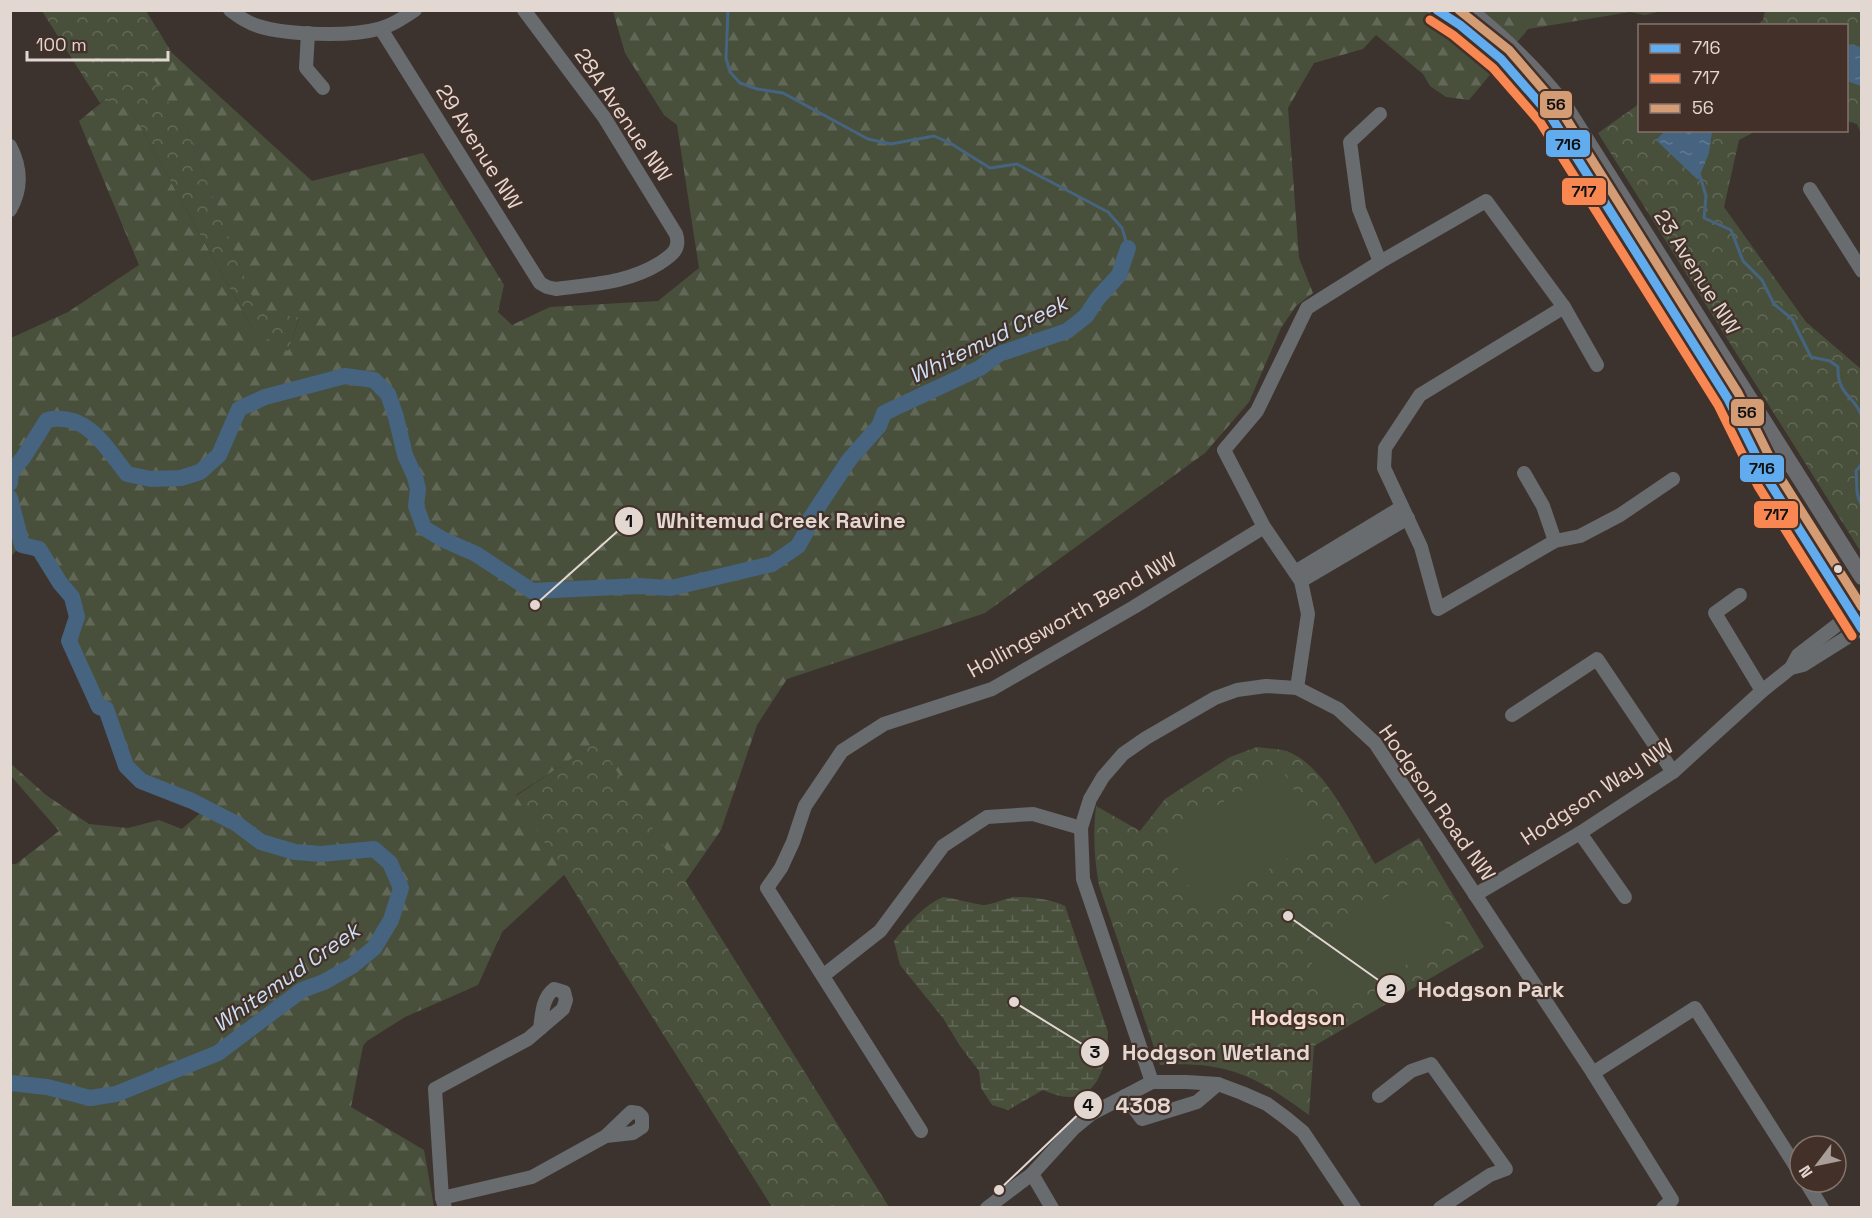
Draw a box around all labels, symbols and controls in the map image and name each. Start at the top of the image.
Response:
scale bar [27,24,168,62]
legend [1638,24,1848,132]
text: 100 m [36,33,87,56]
text: 716 [1692,36,1721,59]
street label: 28A Avenue NW [569,43,678,187]
text: 717 [1692,66,1720,89]
street label: 29 Avenue NW [430,79,529,214]
line badge: 56 [1539,90,1573,119]
text: 56 [1546,94,1566,115]
text: 56 [1692,96,1714,119]
line badge: 716 [1545,129,1591,158]
text: 716 [1555,134,1581,155]
line badge: 717 [1561,177,1607,206]
text: 717 [1572,181,1597,202]
street label: 23 Avenue NW [1648,204,1747,339]
water label: Whitemud Creek [904,288,1074,389]
line badge: 56 [1730,398,1765,427]
text: 56 [1737,402,1757,423]
line badge: 716 [1739,454,1785,483]
text: 716 [1749,458,1775,479]
line badge: 717 [1753,500,1799,529]
callout: Whitemud Creek Ravine [614,501,917,541]
text: 717 [1764,504,1789,525]
text: Whitemud Creek Ravine [656,506,906,534]
text: 1 [625,509,633,532]
street label: Hollingsworth Bend NW [962,546,1181,683]
unlabelled marker [1832,563,1844,575]
street label: Hodgson Road NW [1373,719,1502,886]
street label: Hodgson Way NW [1515,732,1678,851]
water label: Whitemud Creek [207,915,367,1038]
callout: Hodgson Park [1376,969,1577,1009]
text: Hodgson Park [1417,975,1565,1003]
text: 2 [1386,978,1397,1001]
district label: Hodgson [1251,1003,1345,1031]
callout: Hodgson Wetland [1080,1032,1322,1072]
text: Hodgson Wetland [1122,1038,1310,1066]
text: 3 [1090,1040,1101,1063]
callout: 4308 [1073,1085,1182,1125]
text: 4308 [1116,1091,1170,1119]
text: 4 [1082,1093,1094,1116]
north arrow [1788,1134,1848,1194]
text: N [1794,1162,1817,1182]

